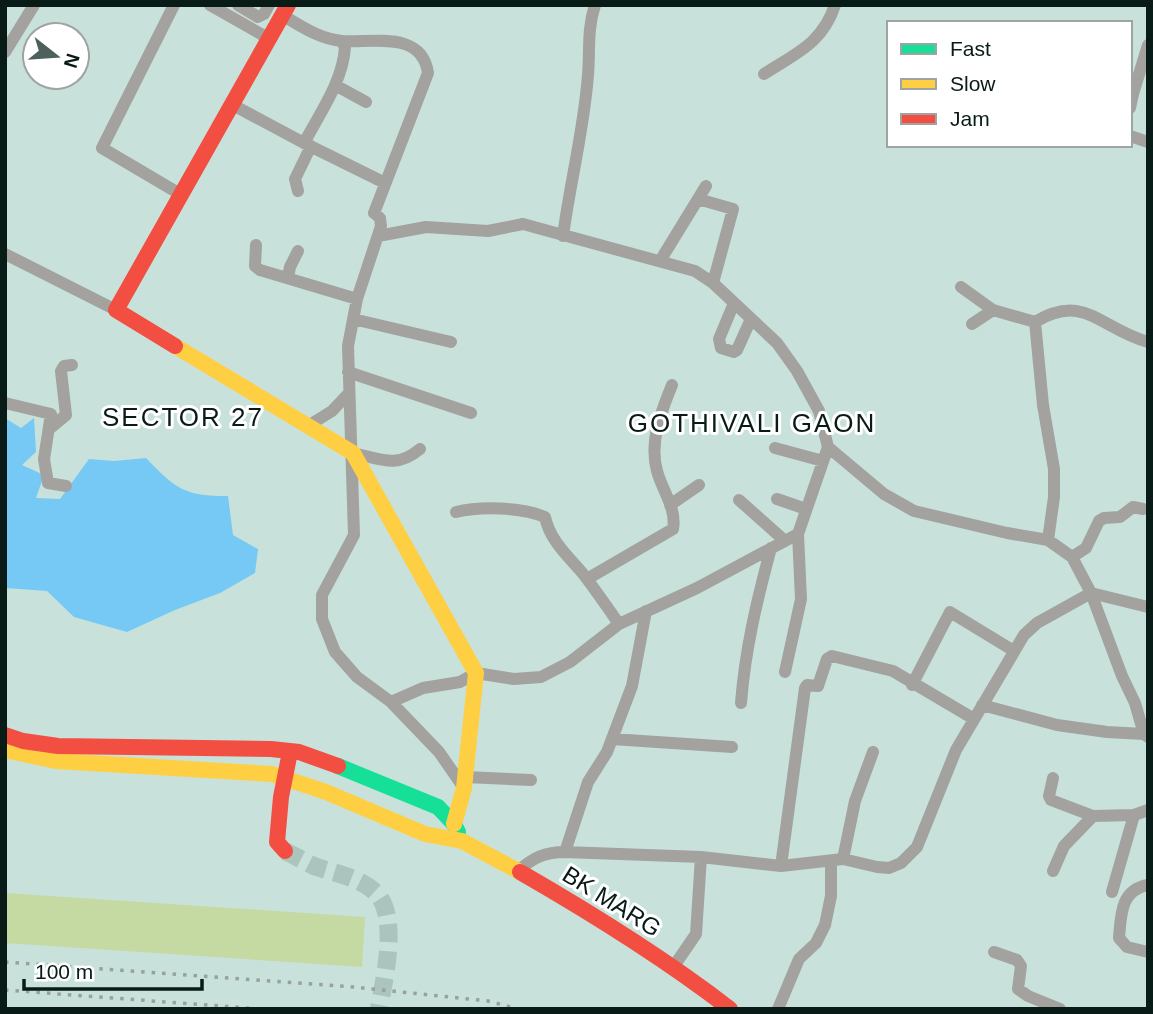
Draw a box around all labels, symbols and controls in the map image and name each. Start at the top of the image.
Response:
north arrow [21,21,91,91]
legend [887,21,1132,147]
text: Fast [950,37,991,60]
text: N [60,51,84,70]
text: Slow [950,72,996,95]
text: Jam [950,107,990,130]
district label: SECTOR 27 [102,402,264,432]
district label: GOTHIVALI GAON [628,408,876,438]
street label: BK MARG [558,860,666,942]
scale bar [24,948,203,992]
text: 100 m [35,960,93,983]

